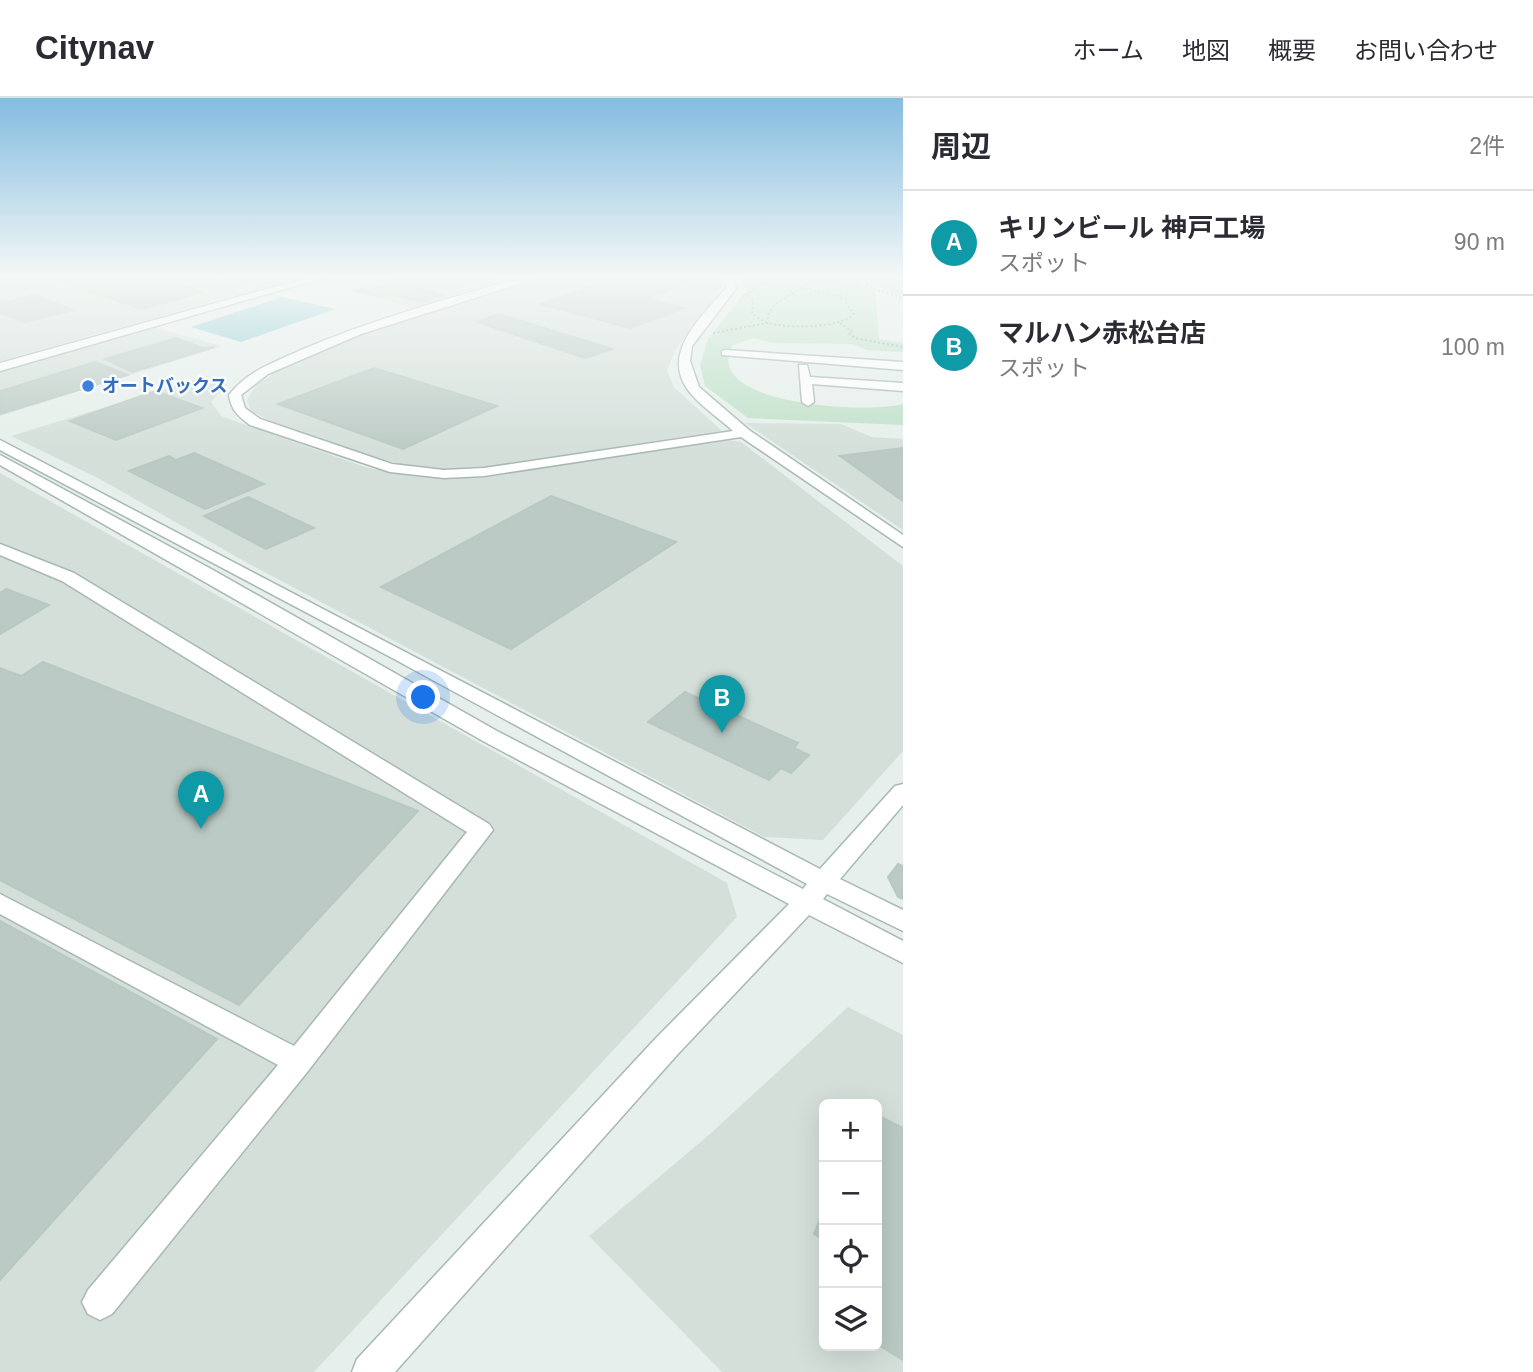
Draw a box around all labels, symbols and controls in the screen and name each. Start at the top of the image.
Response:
text: Citynav [35,29,154,66]
text: ホーム [1073,37,1144,64]
text: 地図 [1182,37,1230,64]
text: 概要 [1268,37,1316,64]
text: お問い合わせ [1354,37,1498,64]
text: 周辺 [931,130,991,163]
text: 2件 [1469,133,1505,159]
text: キリンビール 神戸工場 [998,213,1265,243]
text: A [946,229,962,255]
text: 90 m [1454,229,1505,255]
text: スポット [998,250,1090,276]
text: マルハン赤松台店 [998,318,1206,348]
text: B [946,334,962,360]
text: 100 m [1441,334,1505,360]
text: スポット [998,355,1090,381]
place label: オートバックス [102,376,227,396]
marker: オートバックス [80,378,96,394]
pin: B [699,675,745,733]
your location [406,680,440,714]
pin: A [178,771,224,829]
map controls [819,1099,882,1351]
button: + [819,1099,882,1162]
button: − [819,1162,882,1225]
button: locate [819,1225,882,1288]
button: layers [819,1288,882,1351]

